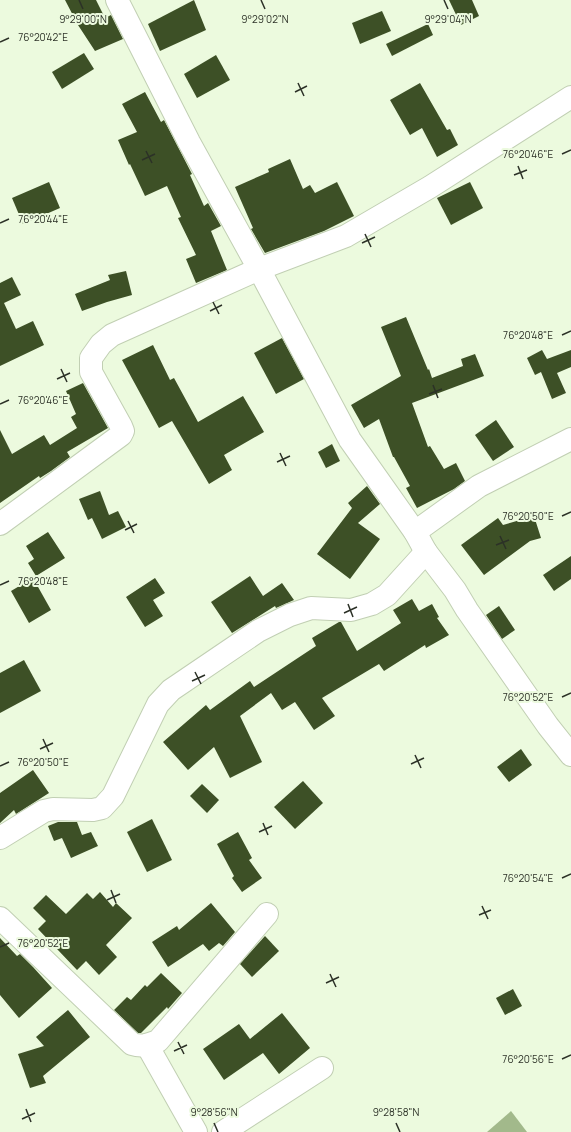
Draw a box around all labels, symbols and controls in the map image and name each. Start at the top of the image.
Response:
text: 9°29'00"N [59,12,107,26]
text: 9°29'02"N [241,12,289,26]
text: 9°29'04"N [424,12,472,26]
text: 76°20'42"E [18,30,68,44]
text: 76°20'46"E [503,147,553,161]
text: 76°20'44"E [18,212,68,226]
text: 76°20'48"E [503,328,553,342]
text: 76°20'46"E [18,393,68,407]
text: 76°20'50"E [502,509,554,523]
text: 76°20'48"E [18,574,68,588]
text: 76°20'52"E [503,690,554,704]
text: 76°20'50"E [17,755,69,769]
text: 76°20'54"E [503,871,554,885]
text: 76°20'52"E [18,936,69,950]
text: 76°20'56"E [502,1052,554,1066]
text: 9°28'56"N [190,1105,238,1119]
text: 9°28'58"N [373,1105,419,1119]

